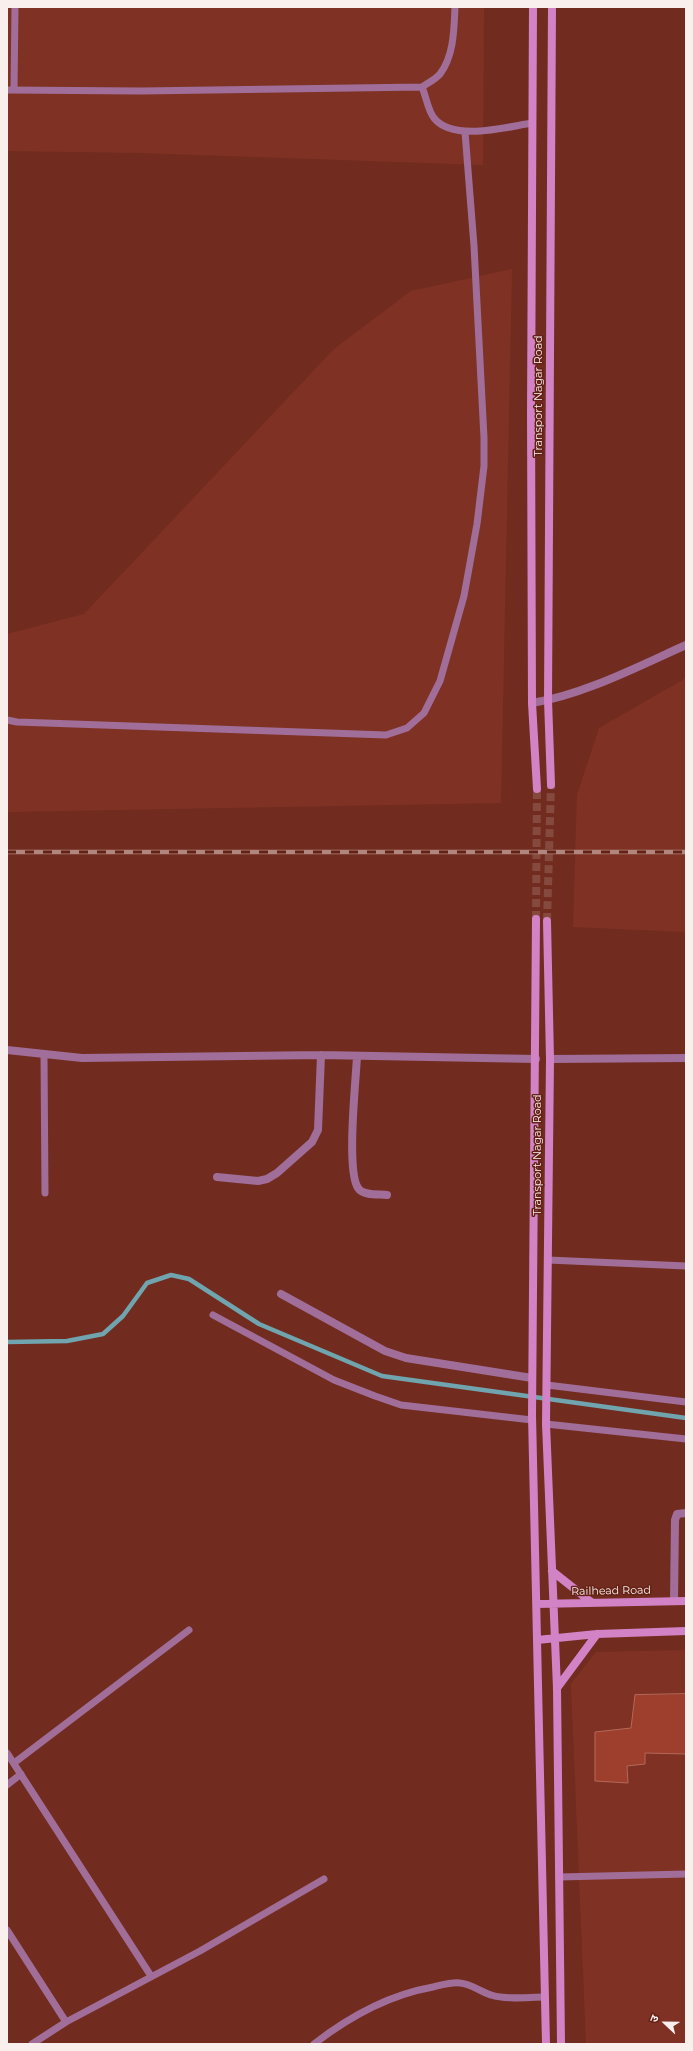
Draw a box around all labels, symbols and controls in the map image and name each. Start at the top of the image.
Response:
street label: Transport Nagar Road [532,335,546,457]
street label: Transport Nagar Road [531,1094,545,1216]
street label: Railhead Road [571,1584,651,1598]
north arrow [645,2003,685,2043]
text: उ [646,2013,662,2024]

